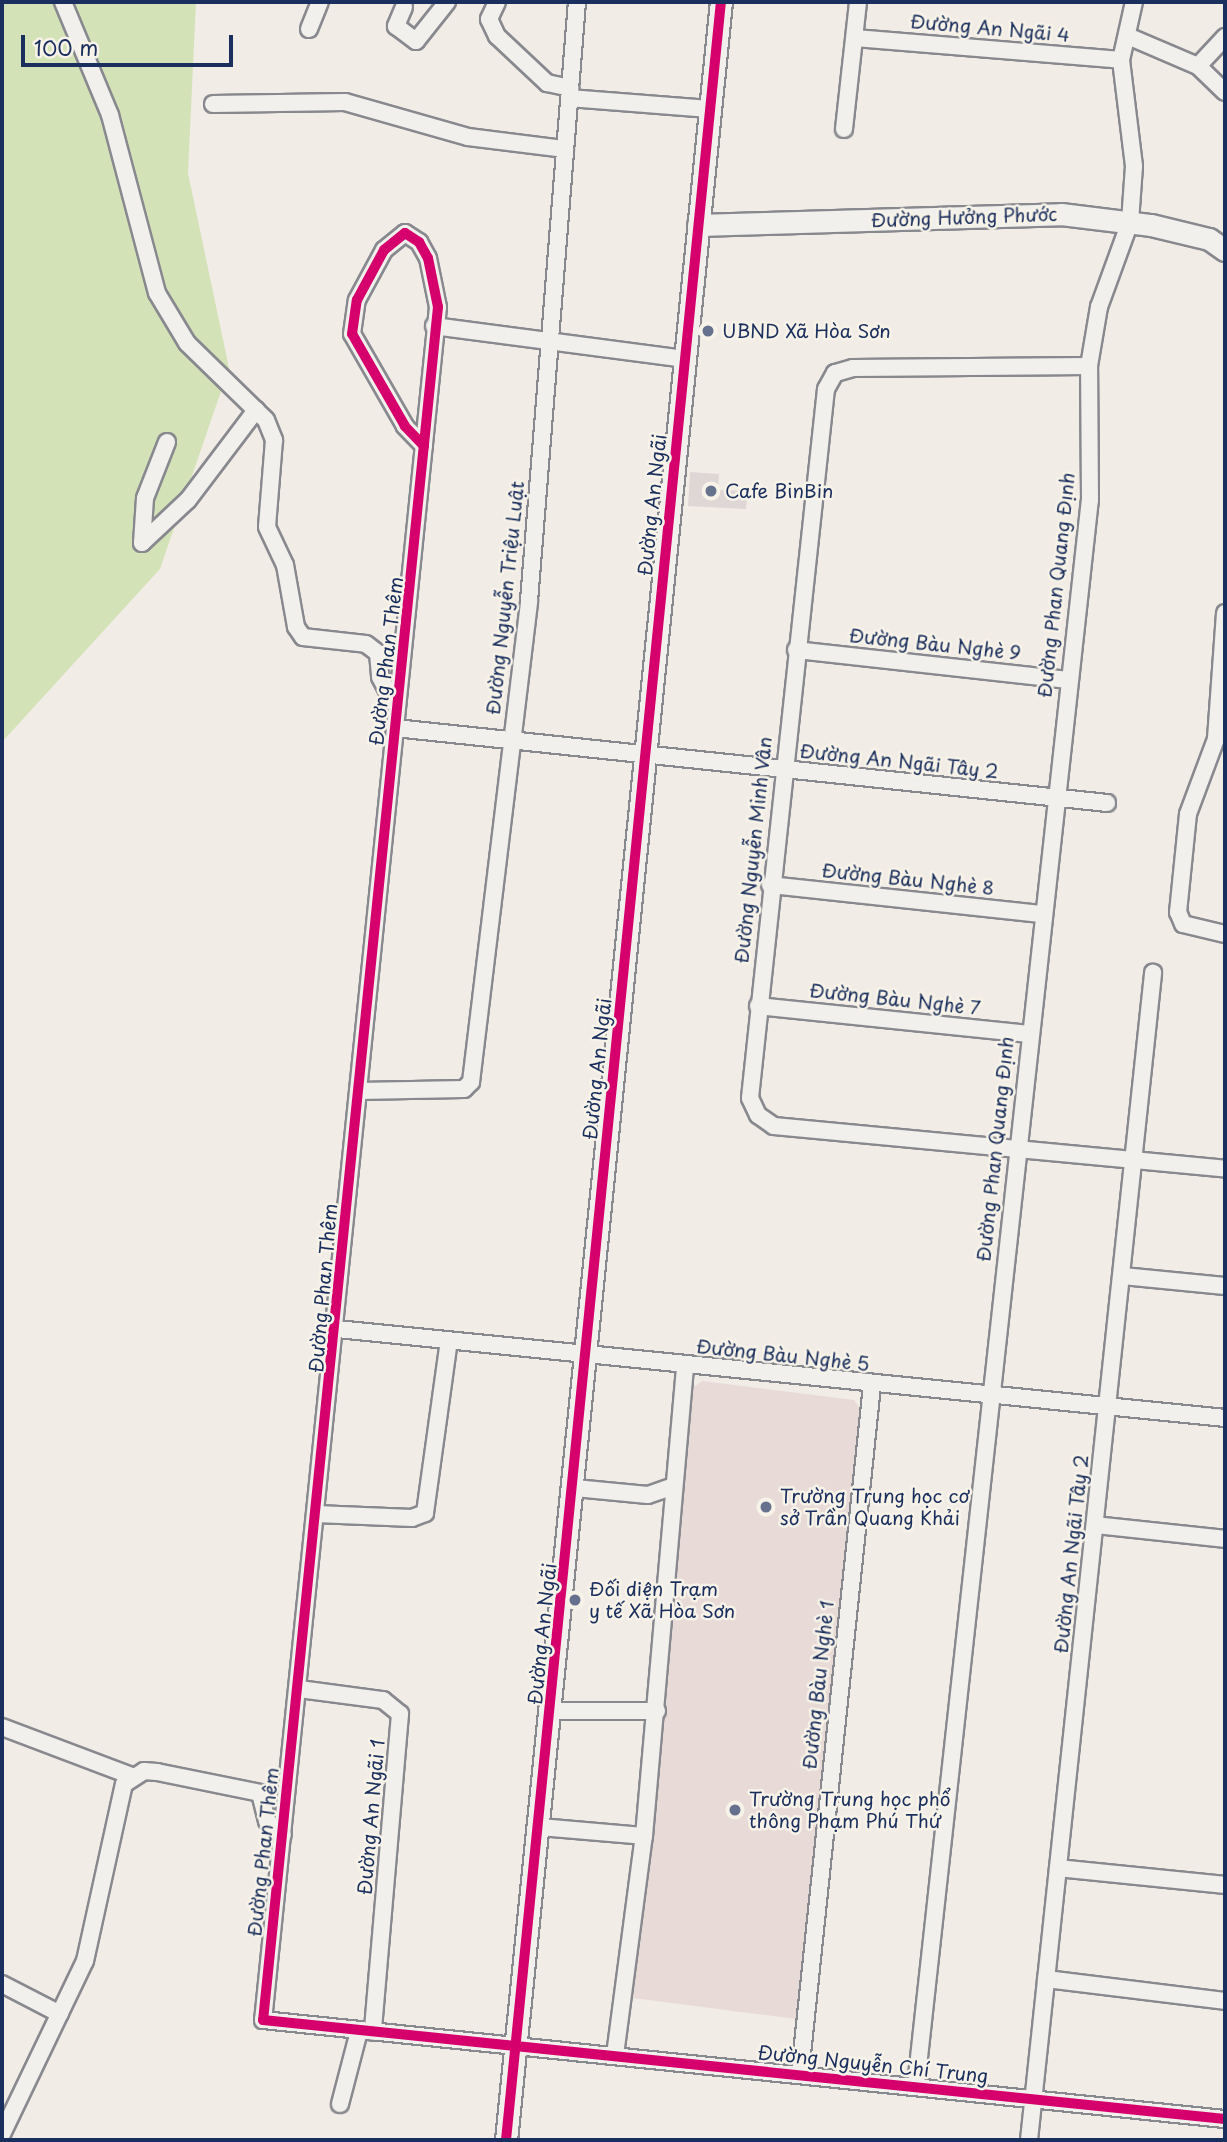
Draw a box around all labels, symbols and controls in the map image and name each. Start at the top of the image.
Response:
street label: Đường An Ngãi 4 [909,10,1071,46]
scale bar [24,21,236,65]
text: 100 m [34,31,98,63]
street label: Đường Hưởng Phước [870,202,1058,232]
place label: UBND Xã Hòa Sơn [722,320,892,342]
marker: UBND Xã Hòa Sơn [700,323,716,339]
street label: Đường An Ngãi [633,433,671,577]
street label: Đường Phan Quang Định [1033,470,1079,700]
street label: Đường Nguyễn Triệu Luật [481,480,529,716]
place label: Cafe BinBin [725,480,834,502]
marker: Cafe BinBin [703,483,719,499]
street label: Đường Phan Thêm [364,575,408,747]
street label: Đường Bàu Nghè 9 [847,624,1023,664]
street label: Đường Nguyễn Minh Vân [730,735,776,965]
street label: Đường An Ngãi Tây 2 [798,739,1000,783]
street label: Đường Bàu Nghè 8 [820,859,996,899]
street label: Đường Bàu Nghè 7 [808,979,982,1019]
street label: Đường An Ngãi [578,997,616,1141]
street label: Đường Phan Quang Định [972,1034,1018,1264]
street label: Đường Phan Thêm [304,1202,342,1374]
street label: Đường Bàu Nghè 5 [695,1335,871,1375]
street label: Đường An Ngãi Tây 2 [1049,1453,1093,1655]
place label: Trường Trung học cơ sở Trần Quang Khải [780,1485,970,1529]
marker: Trường Trung học cơ sở Trần Quang Khải [758,1499,774,1515]
street label: Đường An Ngãi [523,1562,561,1706]
place label: Đối diện Trạm y tế Xã Hòa Sơn [589,1578,737,1622]
marker: Đối diện Trạm y tế Xã Hòa Sơn [567,1592,583,1608]
street label: Đường Bàu Nghè 1 [798,1599,838,1771]
street label: Đường An Ngãi 1 [353,1738,389,1896]
street label: Đường Phan Thêm [243,1766,283,1938]
place label: Trường Trung học phổ thông Phạm Phú Thứ [749,1788,951,1832]
marker: Trường Trung học phổ thông Phạm Phú Thứ [727,1802,743,1818]
street label: Đường Nguyễn Chí Trung [755,2040,991,2088]

